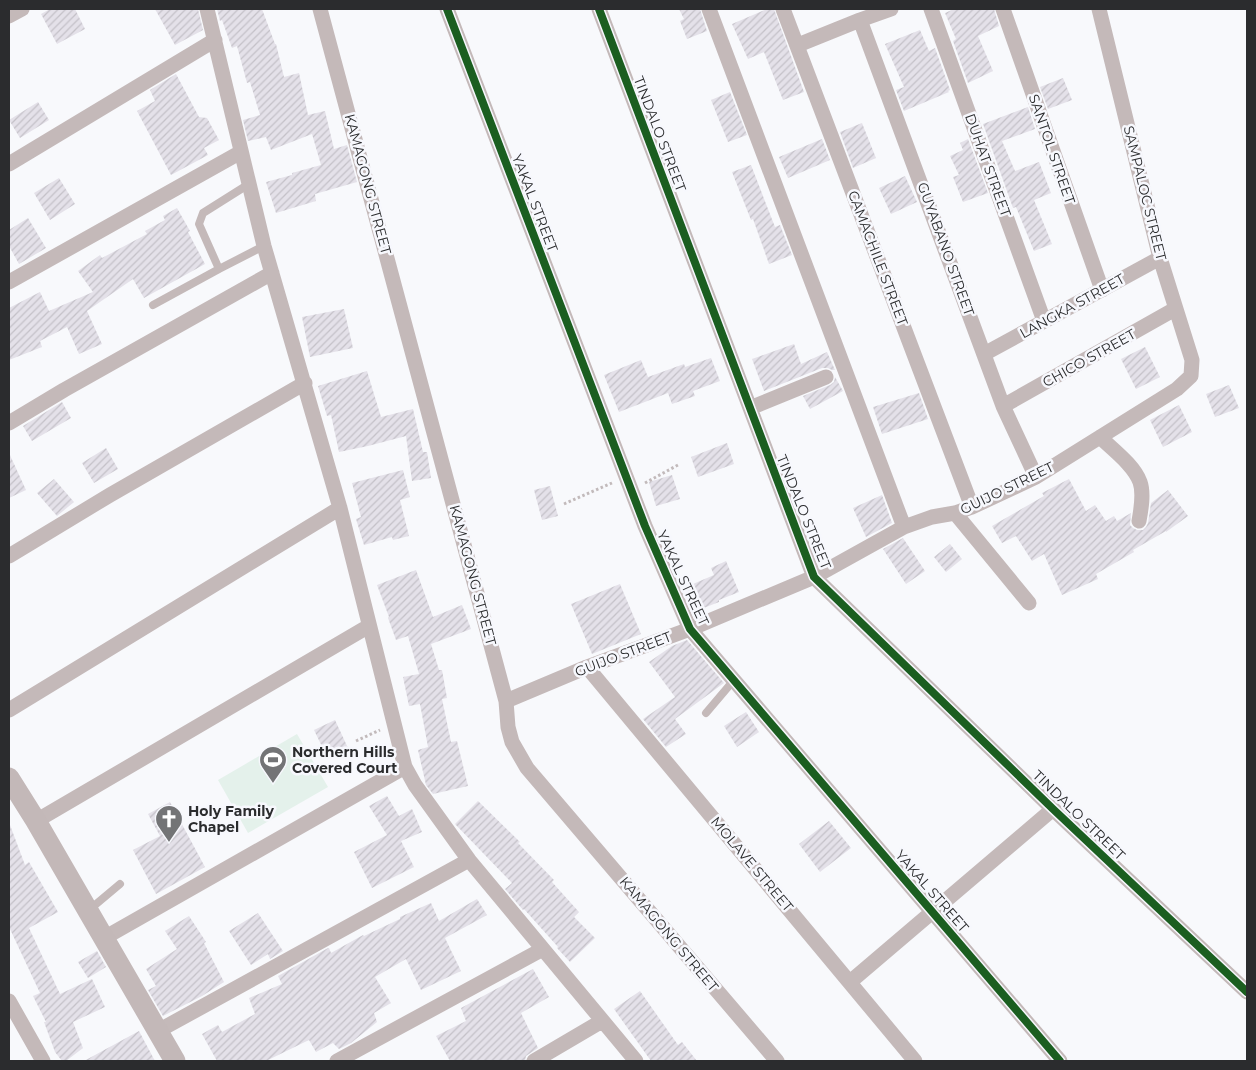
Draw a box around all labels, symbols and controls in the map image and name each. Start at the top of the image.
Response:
street label: TINDALO STREET [630,74,690,194]
street label: SANTOL STREET [1025,92,1079,206]
street label: DUHAT STREET [961,111,1015,219]
street label: KAMAGONG STREET [341,112,395,256]
street label: SAMPALOC STREET [1120,124,1170,262]
street label: YAKAL STREET [508,152,562,254]
street label: GUYABANO STREET [913,180,979,318]
street label: CAMACHILE STREET [844,188,912,328]
street label: LANGKA STREET [1016,270,1128,342]
street label: CHICO STREET [1039,325,1139,391]
street label: TINDALO STREET [773,452,835,572]
street label: GUIJO STREET [957,458,1057,518]
street label: KAMAGONG STREET [446,503,500,647]
street label: YAKAL STREET [653,527,713,629]
street label: GUIJO STREET [572,627,674,681]
place label: Northern Hills Covered Court [292,743,397,777]
sports icon: Northern Hills Covered Court [258,745,288,784]
street label: TINDALO STREET [1029,766,1129,864]
place label: Holy Family Chapel [188,802,275,836]
church icon: Holy Family Chapel [154,804,184,843]
street label: MOLAVE STREET [707,813,797,915]
street label: YAKAL STREET [891,846,973,936]
street label: KAMAGONG STREET [616,873,722,995]

